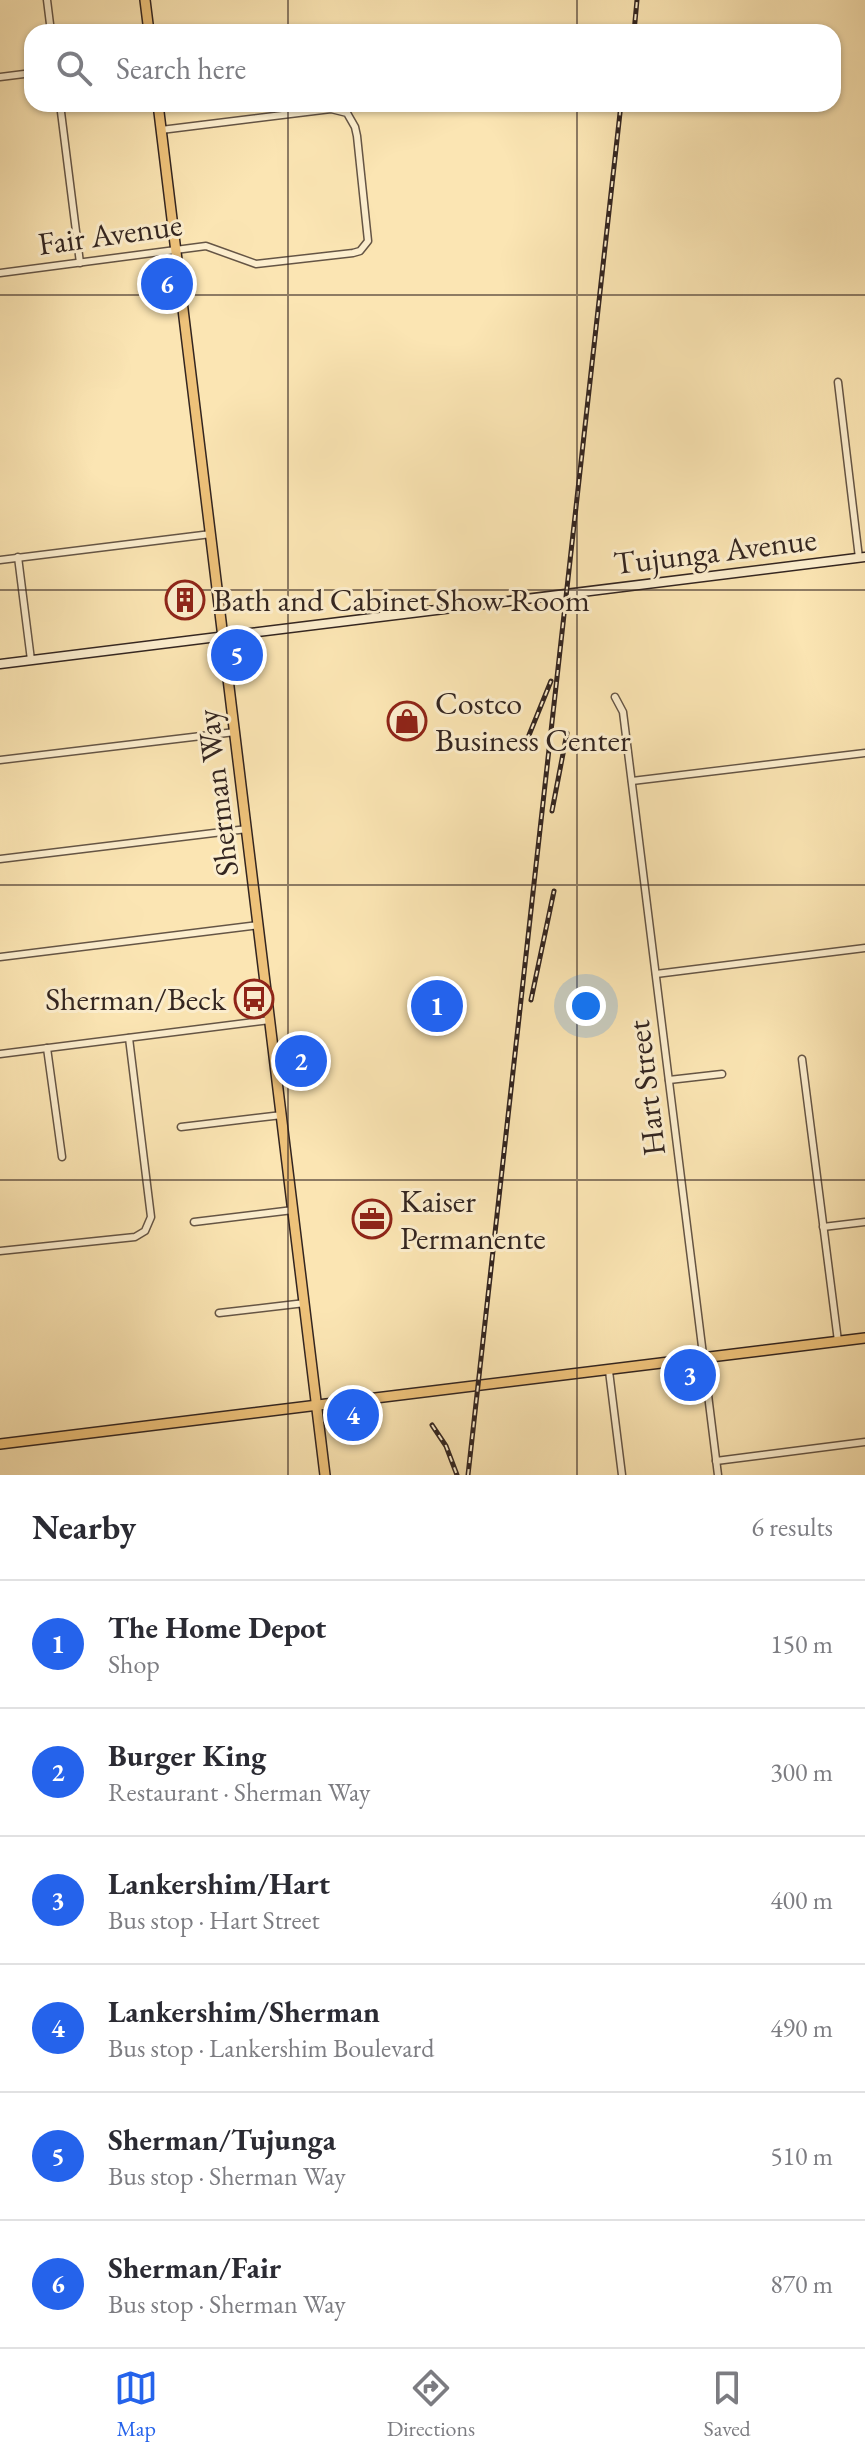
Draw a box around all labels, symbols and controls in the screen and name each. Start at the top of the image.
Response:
search box [24,24,841,112]
icon: search [52,46,96,90]
text: Search here [116,49,246,88]
street label: Fair Avenue [35,203,185,265]
pin: 6 [141,254,193,314]
street label: Tujunga Avenue [611,518,819,584]
building icon: Bath and Cabinet Show Room [164,579,206,621]
place label: Bath and Cabinet Show Room [213,579,590,621]
pin: 5 [211,625,263,685]
place label: Costco Business Center [435,682,631,761]
shop icon: Costco Business Center [386,700,428,742]
street label: Sherman Way [186,706,248,879]
pin: 1 [411,976,463,1036]
place label: Sherman/Beck [45,978,227,1020]
bus stop icon: Sherman/Beck [233,978,275,1020]
your location [566,986,606,1026]
street label: Hart Street [617,1018,675,1158]
pin: 2 [275,1031,327,1091]
place label: Kaiser Permanente [400,1180,546,1259]
office icon: Kaiser Permanente [351,1198,393,1240]
pin: 3 [664,1345,716,1405]
pin: 4 [327,1385,379,1445]
text: Nearby [32,1505,136,1549]
text: 6 results [752,1510,833,1544]
text: The Home Depot [108,1608,326,1647]
text: 1 [51,1627,65,1661]
text: 150 m [770,1627,833,1661]
text: Shop [108,1647,160,1681]
text: Burger King [108,1736,266,1775]
text: 2 [51,1755,65,1789]
text: 300 m [770,1755,833,1789]
text: Restaurant · Sherman Way [108,1775,370,1809]
text: Lankershim/Hart [108,1864,330,1903]
text: 3 [51,1883,65,1917]
text: 400 m [770,1883,833,1917]
text: Bus stop · Hart Street [108,1903,320,1937]
text: Lankershim/Sherman [108,1992,380,2031]
text: 4 [51,2011,65,2045]
text: 490 m [770,2011,833,2045]
text: Bus stop · Lankershim Boulevard [108,2031,434,2065]
text: Sherman/Tujunga [108,2120,336,2159]
text: 5 [51,2139,65,2173]
text: 510 m [770,2139,833,2173]
text: Bus stop · Sherman Way [108,2159,346,2193]
text: Sherman/Fair [108,2248,281,2287]
text: 6 [51,2267,65,2301]
text: 870 m [770,2267,833,2301]
text: Bus stop · Sherman Way [108,2287,346,2321]
tab: Map [114,2366,158,2443]
tab: Directions [387,2366,475,2443]
tab: Saved [704,2366,751,2443]

